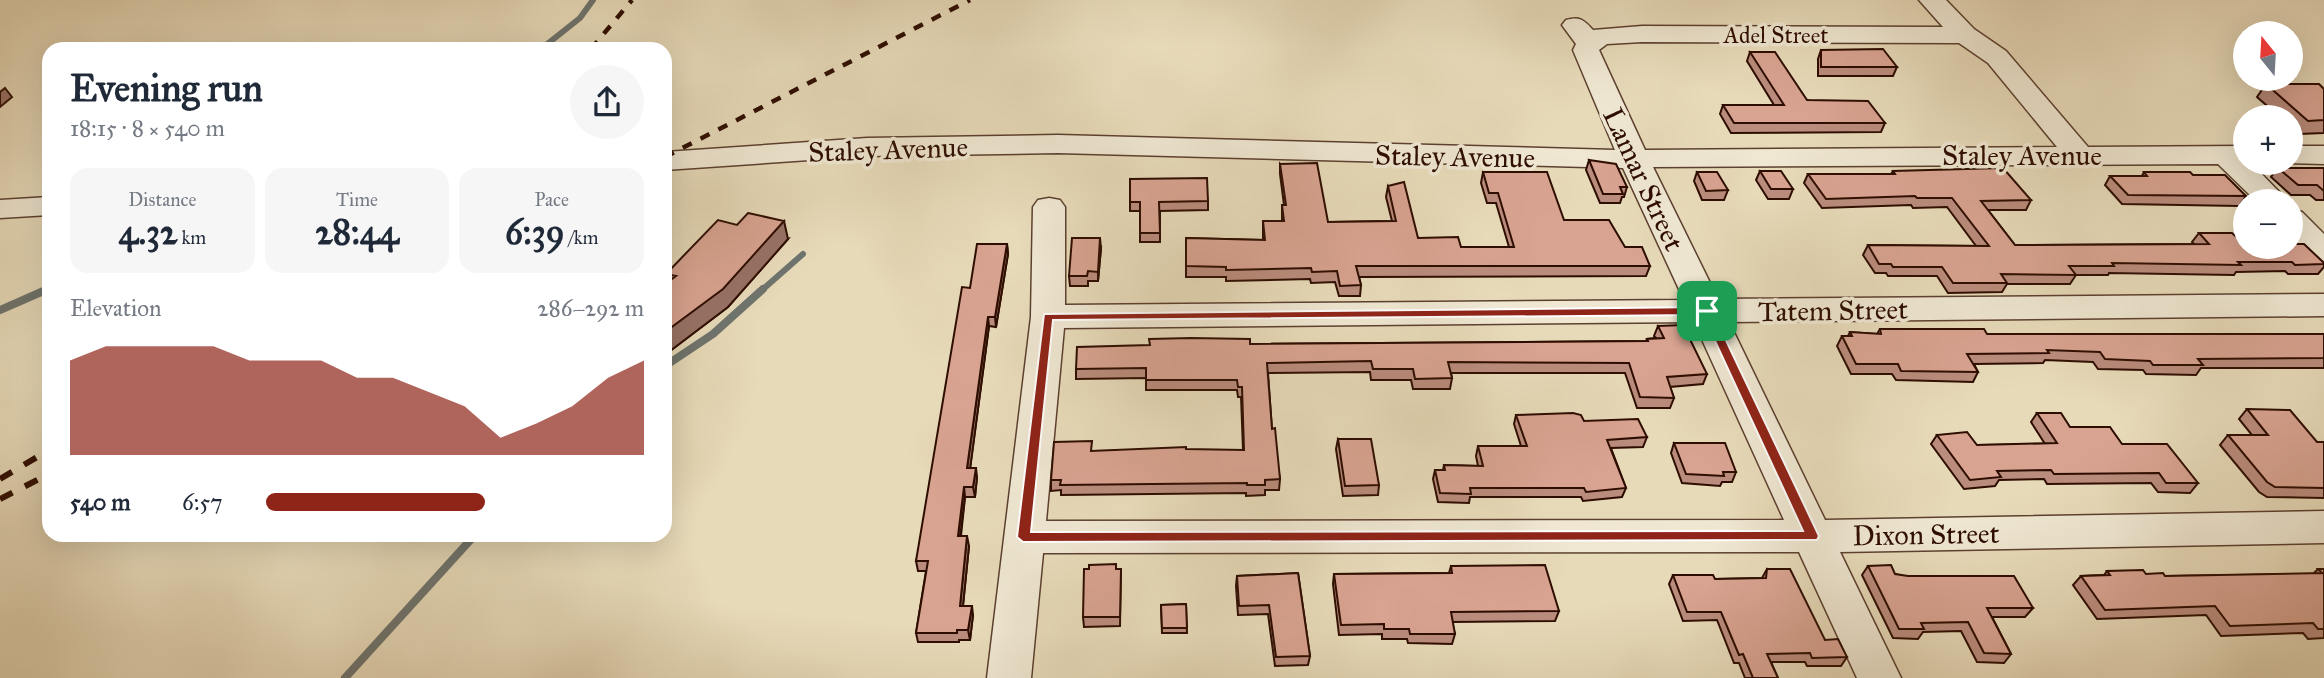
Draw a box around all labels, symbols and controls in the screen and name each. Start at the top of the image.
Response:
street label: Adel Street [1723,21,1828,49]
north arrow [2233,21,2303,91]
map controls [2233,21,2303,259]
text: Evening run [70,65,263,111]
button: share [570,65,644,139]
street label: Lamar Street [1595,102,1692,256]
button: + [2233,105,2303,175]
text: 18:15 · 8 × 540 m [70,114,225,142]
street label: Staley Avenue [807,129,969,170]
street label: Staley Avenue [1375,138,1535,175]
street label: Staley Avenue [1942,138,2102,173]
text: Distance [128,188,196,211]
text: Time [336,188,378,211]
text: Pace [534,188,569,211]
button: − [2233,189,2303,259]
text: 4.32 [118,211,177,254]
text: 28:44 [315,211,399,254]
text: 6:39 [505,211,564,254]
text: km [177,226,206,249]
text: /km [564,226,598,249]
pin [1677,281,1737,341]
icon: arrive [1688,292,1726,330]
street label: Tatem Street [1758,292,1908,329]
text: Elevation [70,294,161,322]
text: 286–292 m [537,294,644,322]
text: 540 m [70,488,131,516]
text: 6:57 [182,488,223,516]
street label: Dixon Street [1852,516,2000,553]

